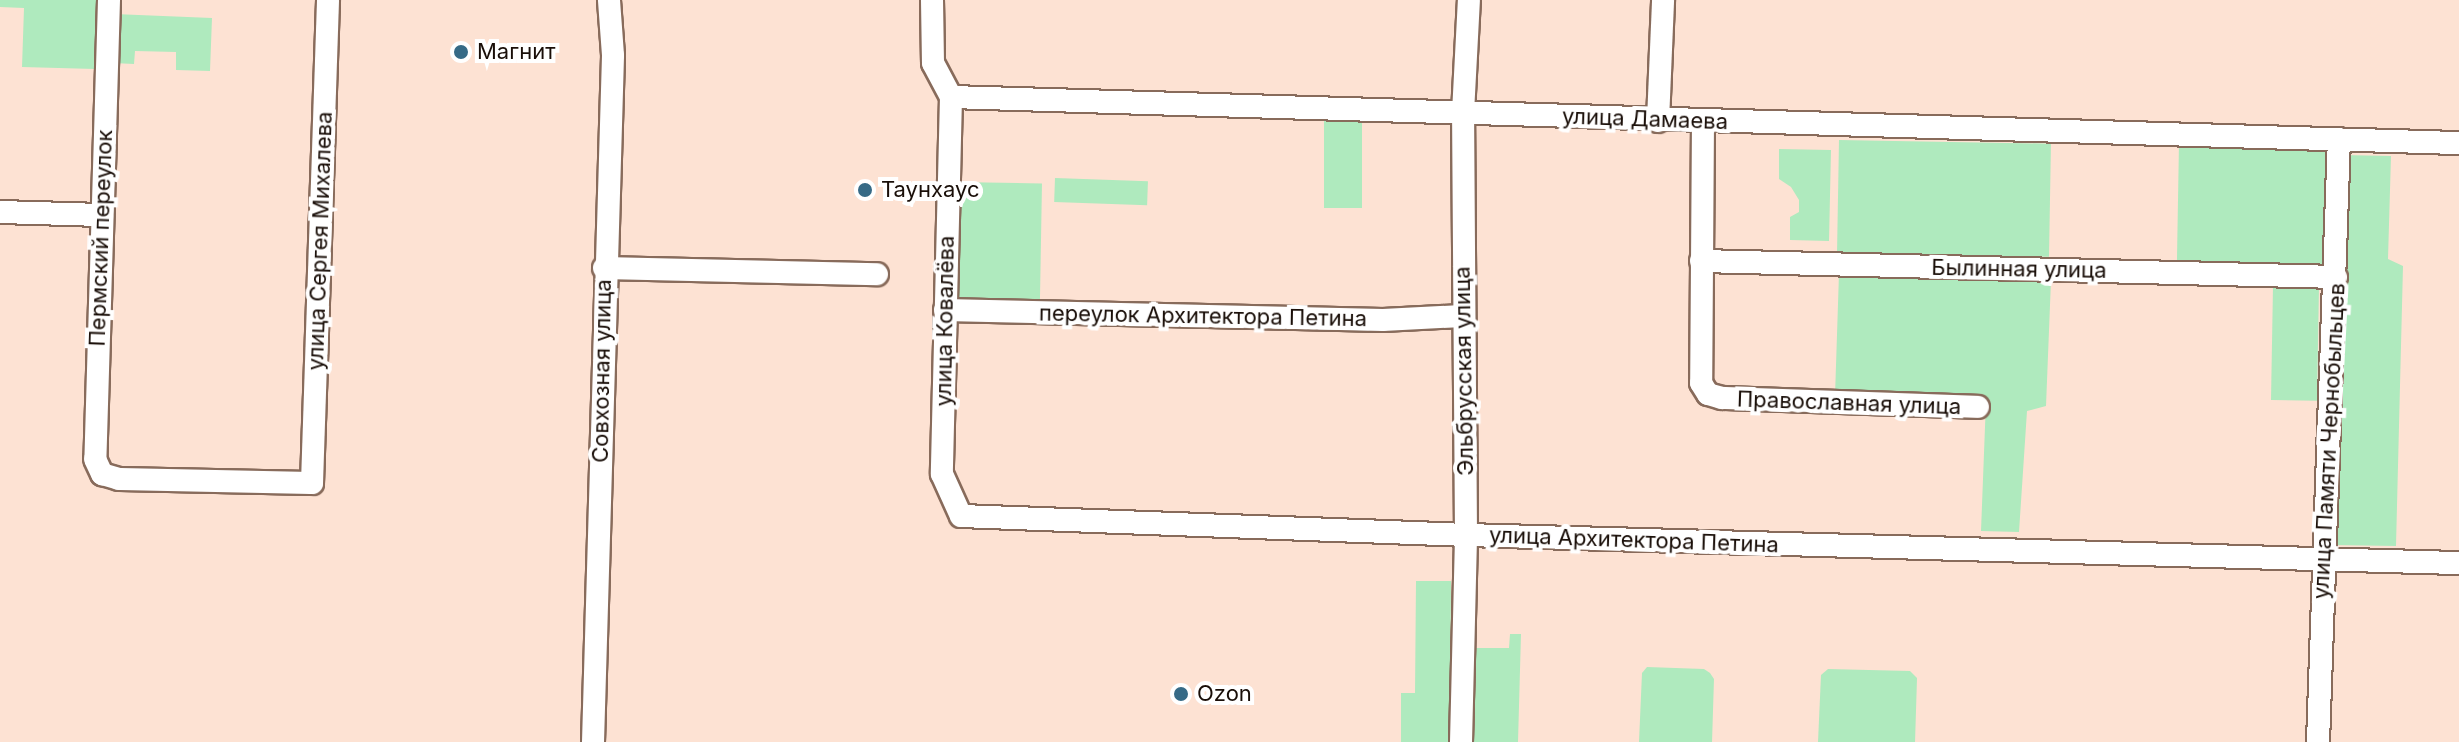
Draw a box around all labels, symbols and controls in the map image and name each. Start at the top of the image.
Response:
place label: Магнит [477,39,555,65]
marker: Магнит [452,43,470,61]
street label: улица Дамаева [1562,103,1728,135]
street label: улица Сергея Михалева [302,111,338,371]
street label: Пермский переулок [84,129,118,347]
place label: Таунхаус [881,177,980,203]
marker: Таунхаус [856,181,874,199]
street label: улица Ковалёва [930,235,960,407]
street label: Былинная улица [1931,254,2107,284]
street label: Эльбрусская улица [1449,266,1479,476]
street label: Совхозная улица [587,279,617,463]
street label: улица Памяти Чернобыльцев [2308,282,2350,600]
street label: переулок Архитектора Петина [1039,300,1367,332]
street label: Православная улица [1736,386,1962,420]
street label: улица Архитектора Петина [1489,522,1779,558]
place label: Ozon [1197,681,1252,707]
marker: Ozon [1172,685,1190,703]

